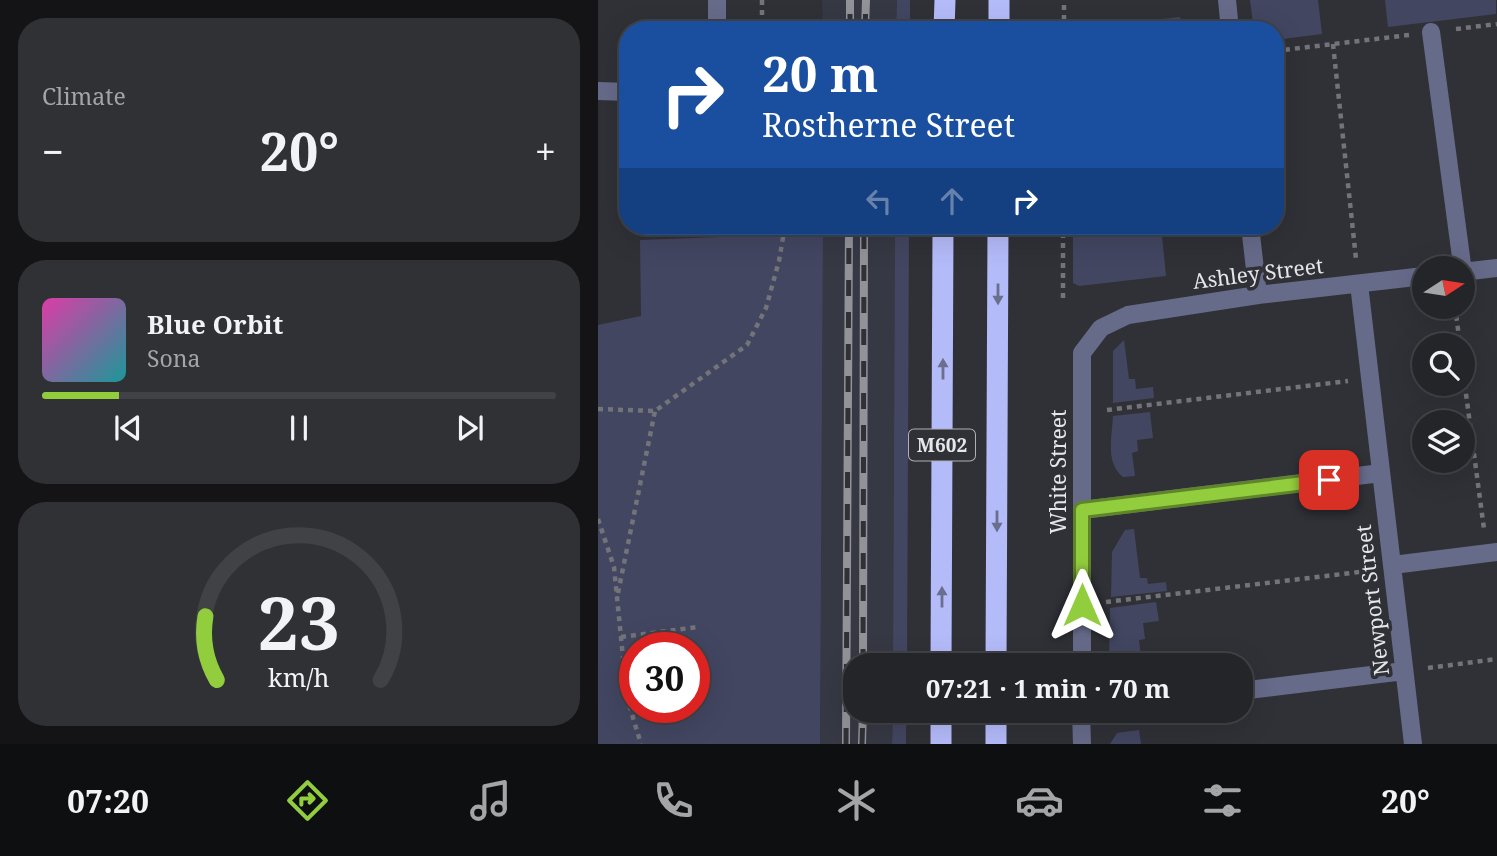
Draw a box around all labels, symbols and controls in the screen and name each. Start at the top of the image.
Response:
text: 20 m [762,40,878,106]
icon: right [647,49,738,140]
text: Climate [42,80,126,112]
text: Rostherne Street [762,103,1015,146]
text: 20° [260,115,339,186]
text: − [42,125,64,177]
text: + [535,125,556,177]
icon: left [860,182,898,220]
icon: ahead [933,182,971,220]
icon: right [1006,182,1044,220]
street label: Ashley Street [1191,251,1325,295]
north arrow [1412,256,1475,318]
map controls [1412,256,1475,473]
one-way arrow [992,283,1004,305]
text: Blue Orbit [147,306,283,342]
button: search [1412,333,1475,396]
text: Sona [147,342,201,374]
one-way arrow [937,358,949,380]
icon: previous [109,409,147,447]
icon: pause [280,409,318,447]
icon: next [451,409,489,447]
street label: White Street [1044,410,1072,534]
button: layers [1412,410,1475,473]
road number: M602 [909,430,975,460]
pin [1299,450,1359,510]
icon: arrive [1310,461,1348,499]
one-way arrow [991,511,1003,533]
street label: Newport Street [1349,523,1395,677]
position arrow [1045,568,1119,642]
text: 23 [258,572,340,671]
one-way arrow [936,586,948,608]
speed limit sign: 30 [619,632,710,723]
text: km/h [268,660,330,694]
text: 07:21 · 1 min · 70 m [926,670,1170,706]
icon: directions [283,776,332,825]
icon: music [466,776,515,825]
icon: phone [649,776,698,825]
icon: climate [832,776,881,825]
icon: car [1015,776,1064,825]
icon: filters [1198,776,1247,825]
text: 07:20 [67,779,149,822]
text: 20° [1381,779,1430,822]

